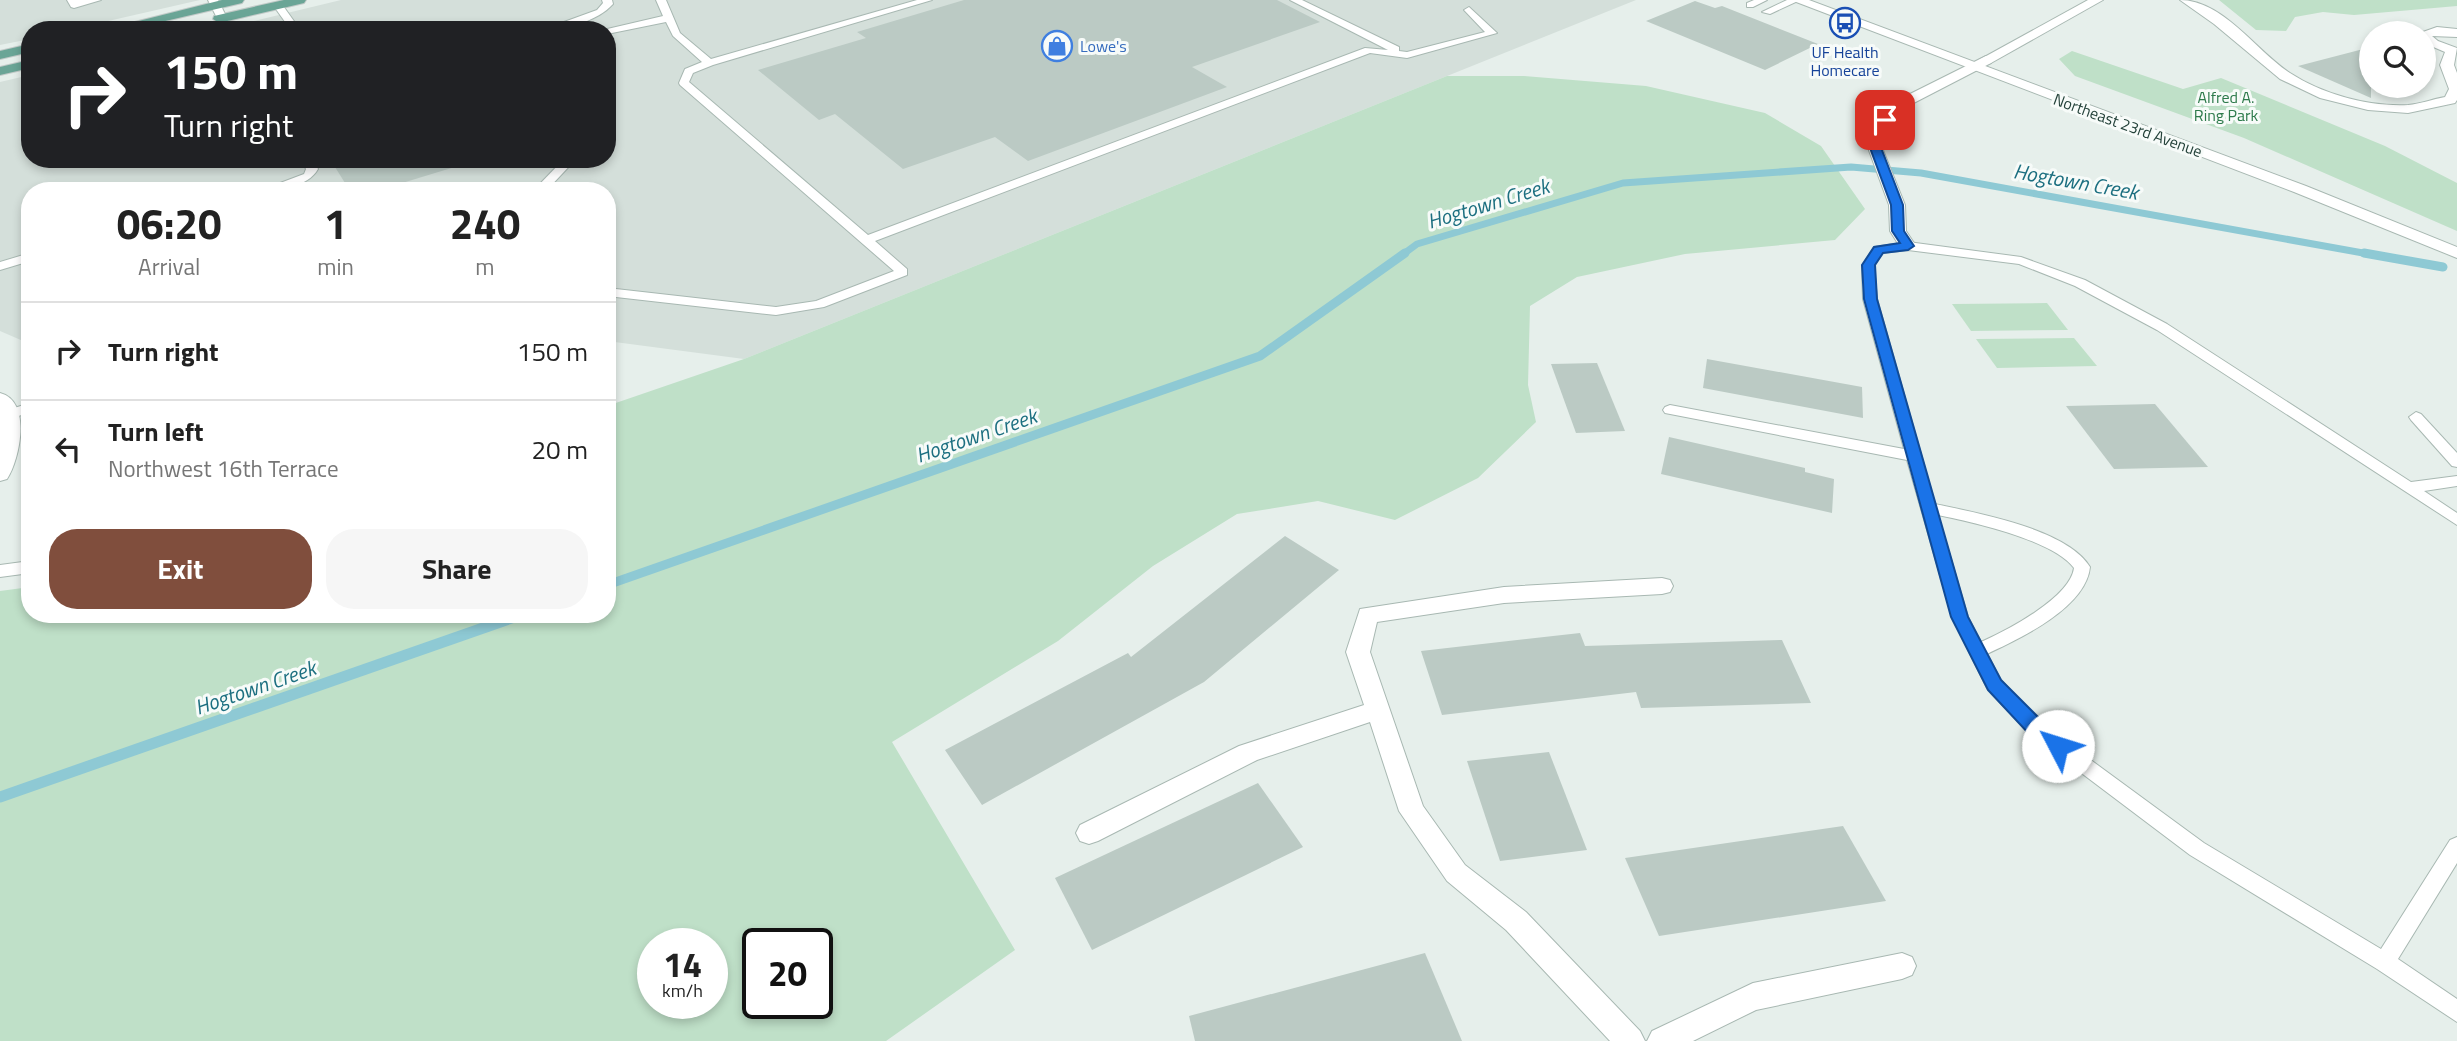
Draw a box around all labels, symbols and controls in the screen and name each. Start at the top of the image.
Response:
bus stop icon: UF Health Homecare [1828,6,1862,40]
map controls [2359,21,2436,98]
button: search [2359,21,2436,98]
shop icon: Lowe's [1040,29,1074,63]
text: 150 m [164,33,298,108]
place label: Lowe's [1080,34,1127,58]
place label: UF Health Homecare [1810,40,1880,82]
icon: right [49,49,140,140]
park label: Alfred A. Ring Park [2194,85,2258,127]
street label: Northeast 23rd Avenue [2050,87,2206,163]
pin [1855,90,1915,150]
text: Turn right [164,101,293,149]
icon: arrive [1866,101,1904,139]
water label: Hogtown Creek [2011,154,2144,208]
water label: Hogtown Creek [1423,168,1556,237]
text: 06:20 [117,191,222,255]
text: 1 [324,191,347,255]
text: 240 [450,191,520,255]
text: Arrival [138,249,200,284]
text: min [317,249,354,284]
text: m [475,249,495,284]
icon: right [49,332,87,370]
text: Turn right [108,332,219,371]
text: 150 m [517,332,588,371]
water label: Hogtown Creek [911,398,1043,471]
text: Turn left [108,412,203,451]
icon: left [49,430,87,468]
text: 20 m [531,430,588,469]
text: Northwest 16th Terrace [108,451,339,486]
button: Exit [49,529,312,609]
button: Share [326,529,588,609]
water label: Hogtown Creek [190,650,322,723]
position arrow [2021,709,2095,783]
speed limit sign: 20 [742,928,833,1019]
text: 14 [663,937,702,991]
text: km/h [662,977,703,1004]

